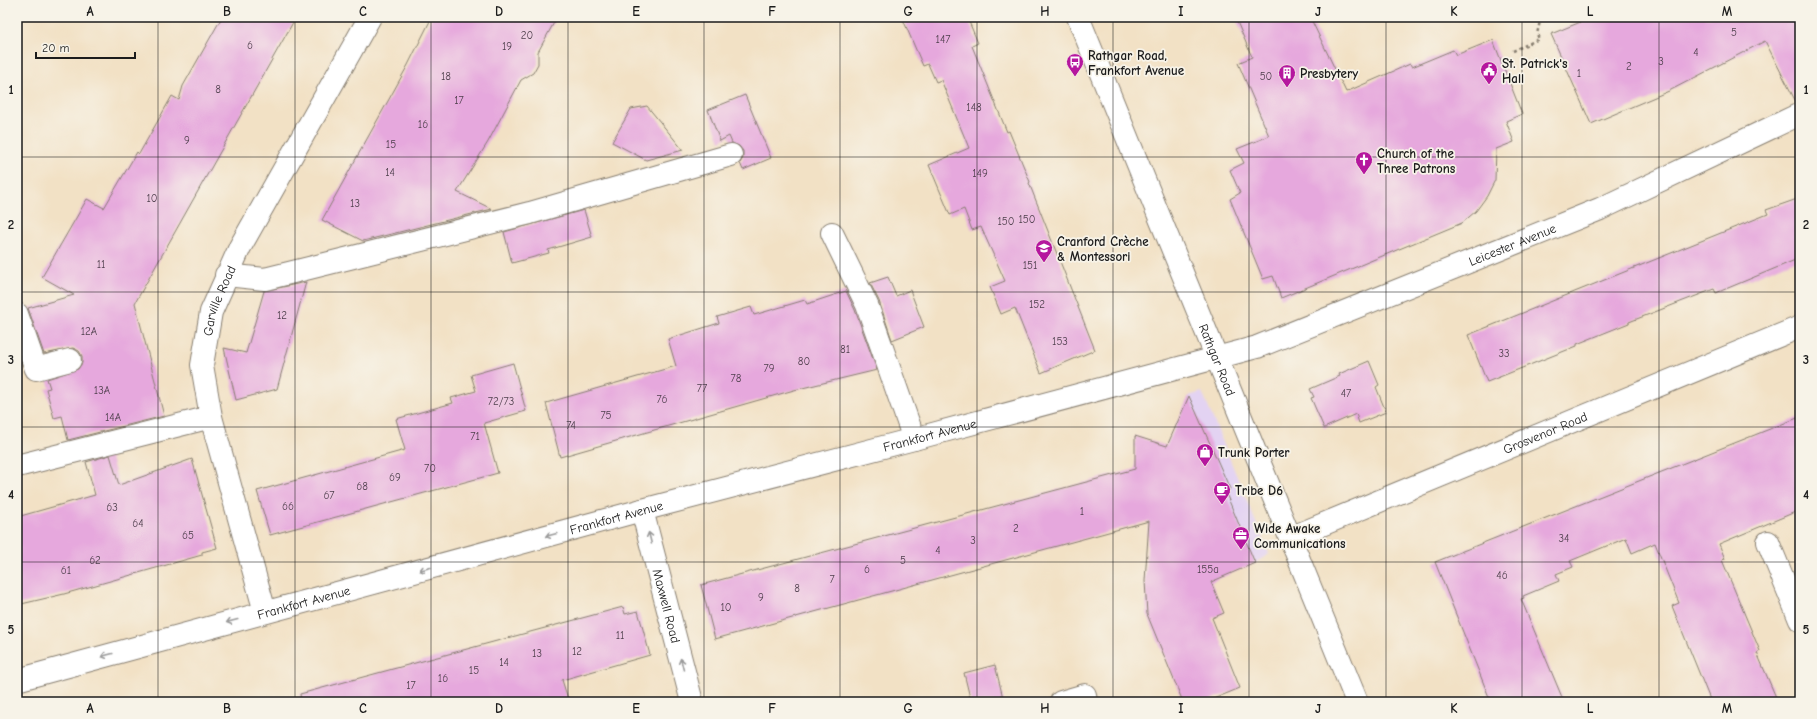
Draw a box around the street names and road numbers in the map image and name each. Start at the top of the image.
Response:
street label: Leicester Avenue [1466,220,1559,269]
street label: Garville Road [200,263,239,337]
street label: Rathgar Road [1196,322,1238,398]
street label: Grosvenor Road [1501,409,1590,457]
street label: Frankfort Avenue [882,416,978,455]
street label: Frankfort Avenue [568,498,665,537]
street label: Maxwell Road [650,567,683,645]
street label: Frankfort Avenue [256,583,352,622]

